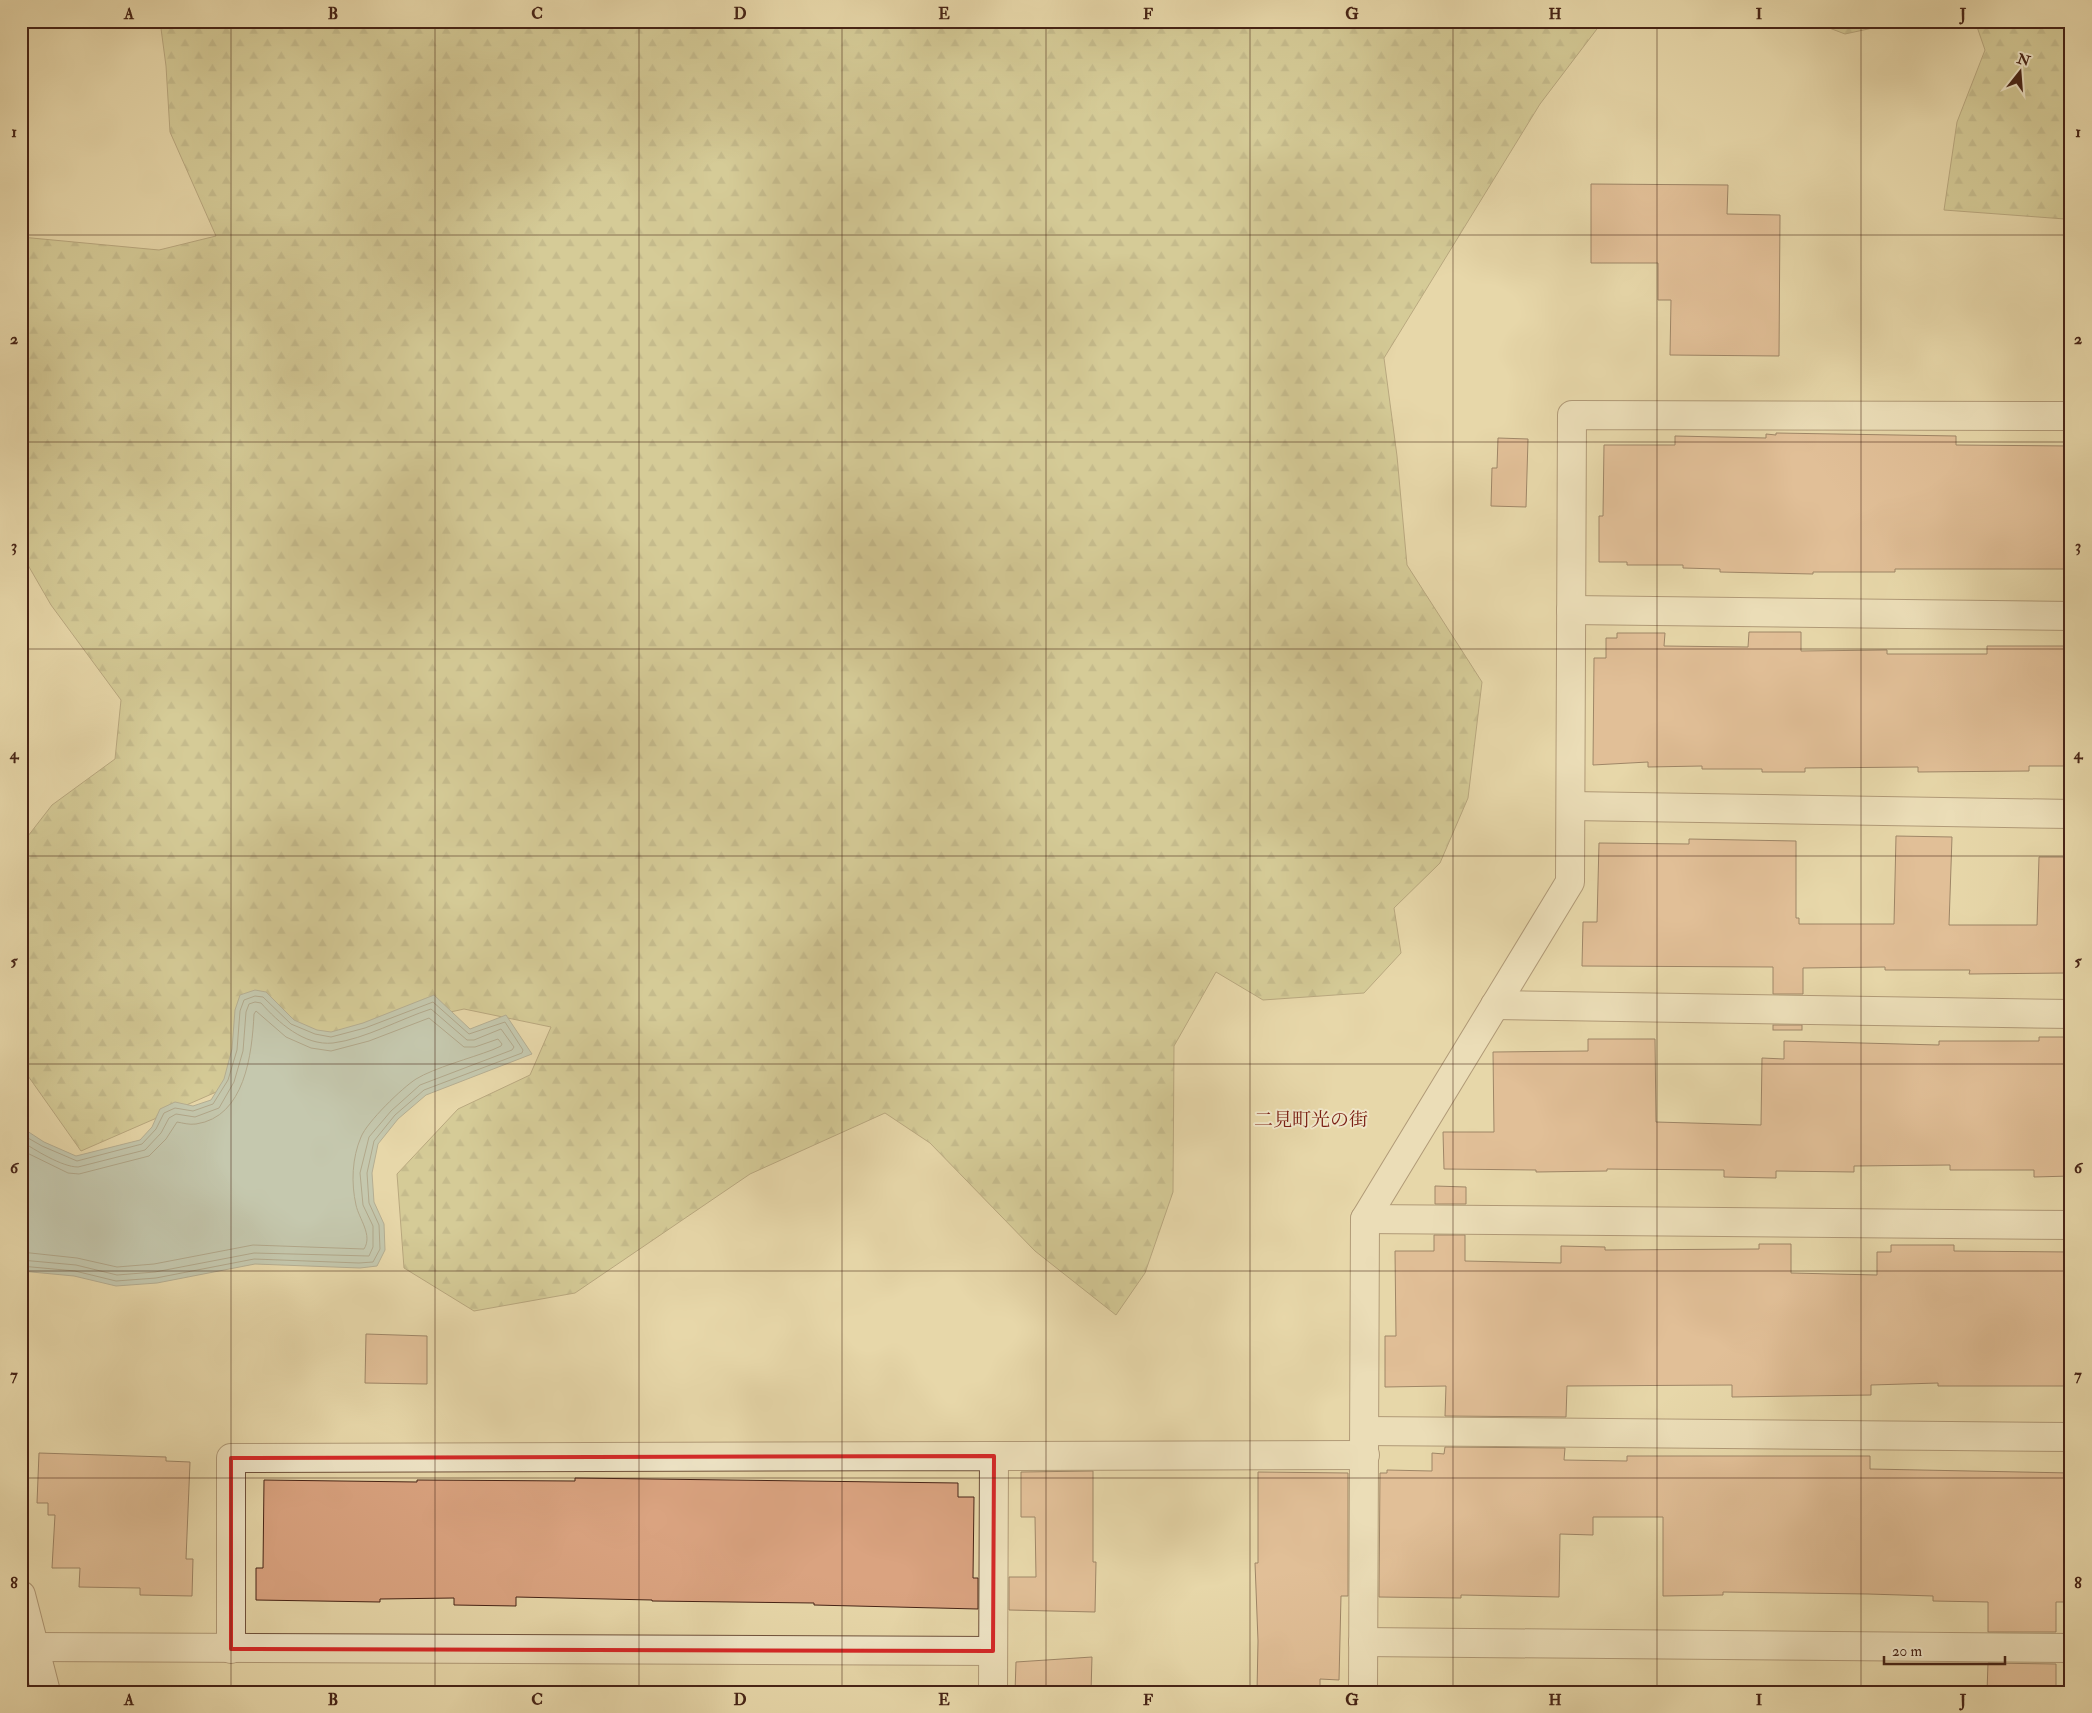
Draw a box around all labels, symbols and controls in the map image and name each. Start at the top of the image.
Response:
text: A [123,4,135,24]
text: B [328,4,338,24]
text: C [531,4,543,24]
text: D [733,4,747,24]
text: E [938,4,950,24]
text: F [1143,4,1153,24]
text: G [1345,4,1359,24]
text: H [1548,4,1562,24]
text: I [1756,4,1763,24]
text: J [1959,4,1967,25]
north arrow [1994,48,2044,98]
text: N [2014,50,2033,70]
text: 1 [11,122,17,142]
text: 1 [2075,122,2081,142]
text: 2 [10,329,18,349]
text: 2 [2074,329,2082,349]
text: 3 [11,536,17,556]
text: 3 [2075,536,2081,556]
text: 4 [9,744,20,764]
text: 4 [2073,744,2084,764]
text: 5 [10,951,18,971]
text: 5 [2074,951,2082,971]
district label: 二見町光の街 [1254,1108,1368,1132]
text: 6 [10,1158,20,1178]
text: 6 [2074,1158,2084,1178]
text: 7 [10,1365,18,1385]
text: 7 [2074,1365,2082,1385]
text: 8 [10,1573,18,1593]
text: 8 [2074,1573,2082,1593]
scale bar [1884,1633,2006,1665]
text: 20 m [1892,1642,1922,1661]
text: A [123,1690,135,1710]
text: B [328,1690,338,1710]
text: C [531,1690,543,1710]
text: D [733,1690,747,1710]
text: E [938,1690,950,1710]
text: F [1143,1690,1153,1710]
text: G [1345,1690,1359,1710]
text: H [1548,1690,1562,1710]
text: I [1756,1690,1763,1710]
text: J [1959,1690,1967,1711]

